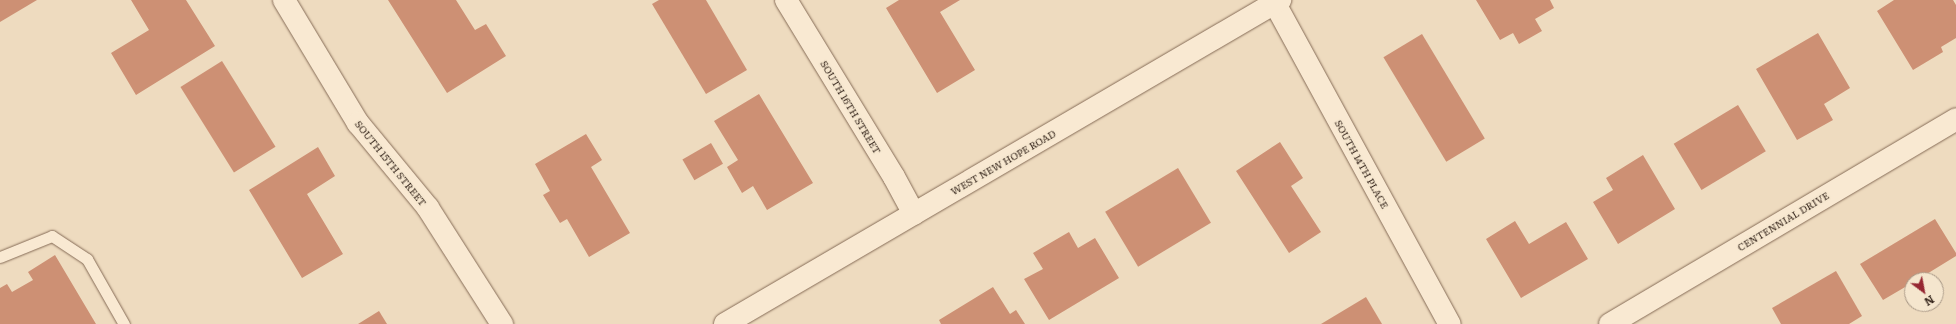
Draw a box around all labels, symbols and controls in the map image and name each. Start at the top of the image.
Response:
street label: SOUTH 16TH STREET [818,58,884,156]
street label: SOUTH 15TH STREET [353,118,429,208]
street label: SOUTH 14TH PLACE [1333,118,1391,210]
street label: WEST NEW HOPE ROAD [948,127,1058,197]
street label: CENTENNIAL DRIVE [1735,189,1831,253]
north arrow [1904,272,1944,312]
text: N [1922,292,1938,311]

